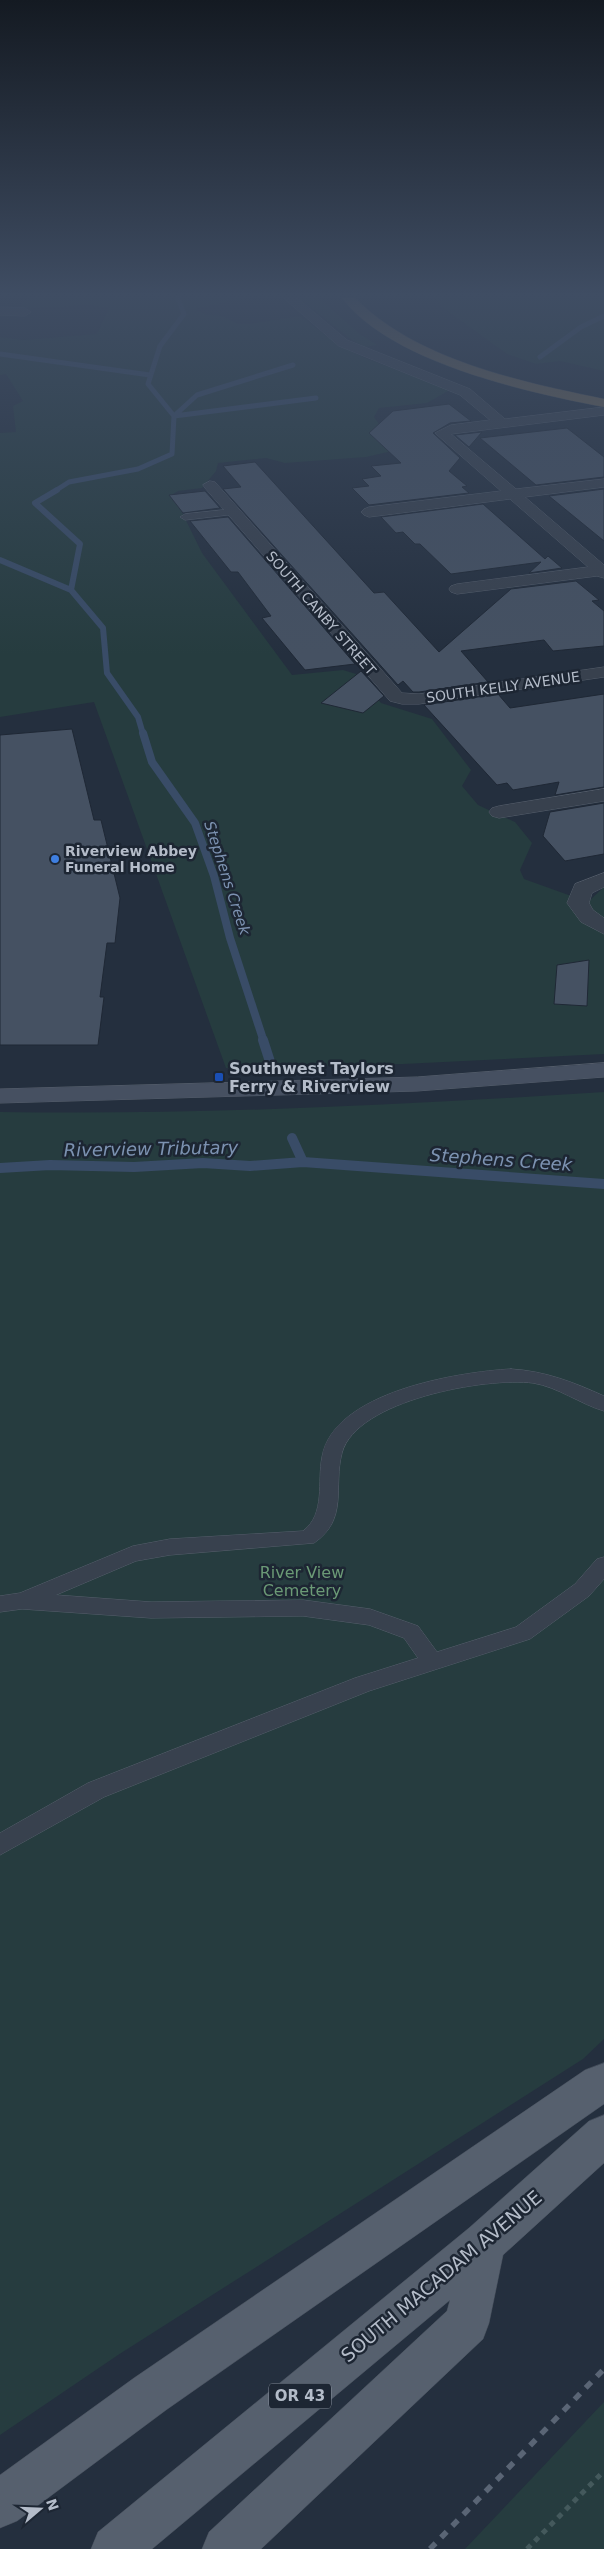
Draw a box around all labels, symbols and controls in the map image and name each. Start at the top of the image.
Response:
street label: SOUTH CANBY STREET [263,548,379,678]
street label: SOUTH KELLY AVENUE [425,668,581,706]
water label: Stephens Creek [200,819,254,939]
place label: Riverview Abbey Funeral Home [65,843,197,875]
marker: Riverview Abbey Funeral Home [49,853,61,865]
place label: Southwest Taylors Ferry & Riverview [229,1059,394,1096]
marker: Southwest Taylors Ferry & Riverview [213,1071,225,1083]
water label: Riverview Tributary [63,1136,239,1161]
water label: Stephens Creek [429,1144,574,1175]
park label: River View Cemetery [260,1563,344,1600]
street label: SOUTH MACADAM AVENUE [336,2186,546,2366]
road number: OR 43 [269,2384,331,2408]
north arrow [15,2484,65,2534]
text: N [43,2497,62,2513]

